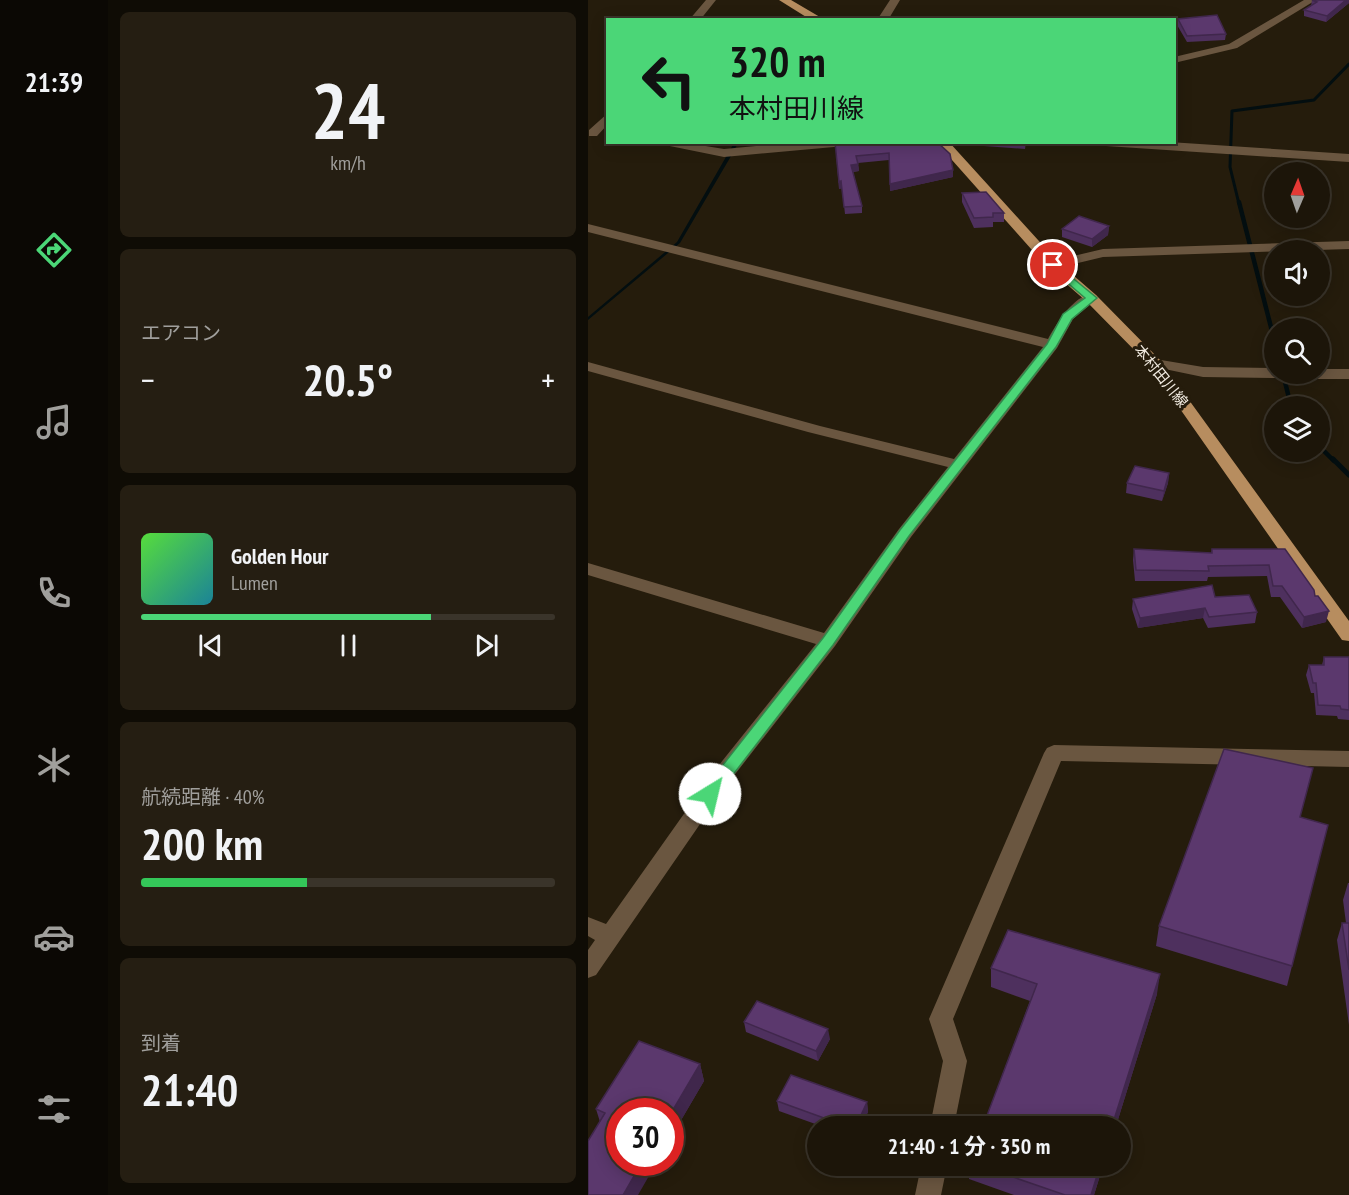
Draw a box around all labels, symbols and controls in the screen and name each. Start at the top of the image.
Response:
text: 320 m [729,34,826,89]
icon: left [630,42,708,120]
text: 24 [311,60,385,161]
text: 21:39 [25,65,83,99]
text: 本村田川線 [729,91,864,125]
text: km/h [330,150,366,176]
north arrow [1264,162,1330,228]
map controls [1264,162,1330,462]
icon: directions [33,229,75,271]
pin [1027,239,1078,290]
button: sound [1264,240,1330,306]
icon: arrive [1036,248,1069,281]
button: search [1264,318,1330,384]
text: エアコン [141,320,221,346]
street label: 本村田川線 [1130,341,1192,411]
text: 20.5° [303,350,393,408]
text: − [141,358,155,401]
text: + [541,358,555,401]
button: layers [1264,396,1330,462]
icon: music [33,401,75,443]
text: Golden Hour [231,542,329,570]
text: Lumen [231,570,278,596]
icon: phone [33,572,75,614]
icon: previous [194,629,227,662]
icon: pause [332,629,365,662]
icon: next [470,629,503,662]
icon: climate [33,744,75,786]
position arrow [678,762,742,826]
text: 航続距離 · 40% [141,784,264,810]
text: 200 km [141,814,263,872]
icon: car [33,916,75,958]
text: 到着 [141,1030,181,1056]
text: 21:40 [141,1060,238,1118]
icon: filters [33,1088,75,1130]
speed limit sign: 30 [606,1098,684,1176]
text: 21:40 · 1 分 · 350 m [888,1132,1050,1160]

